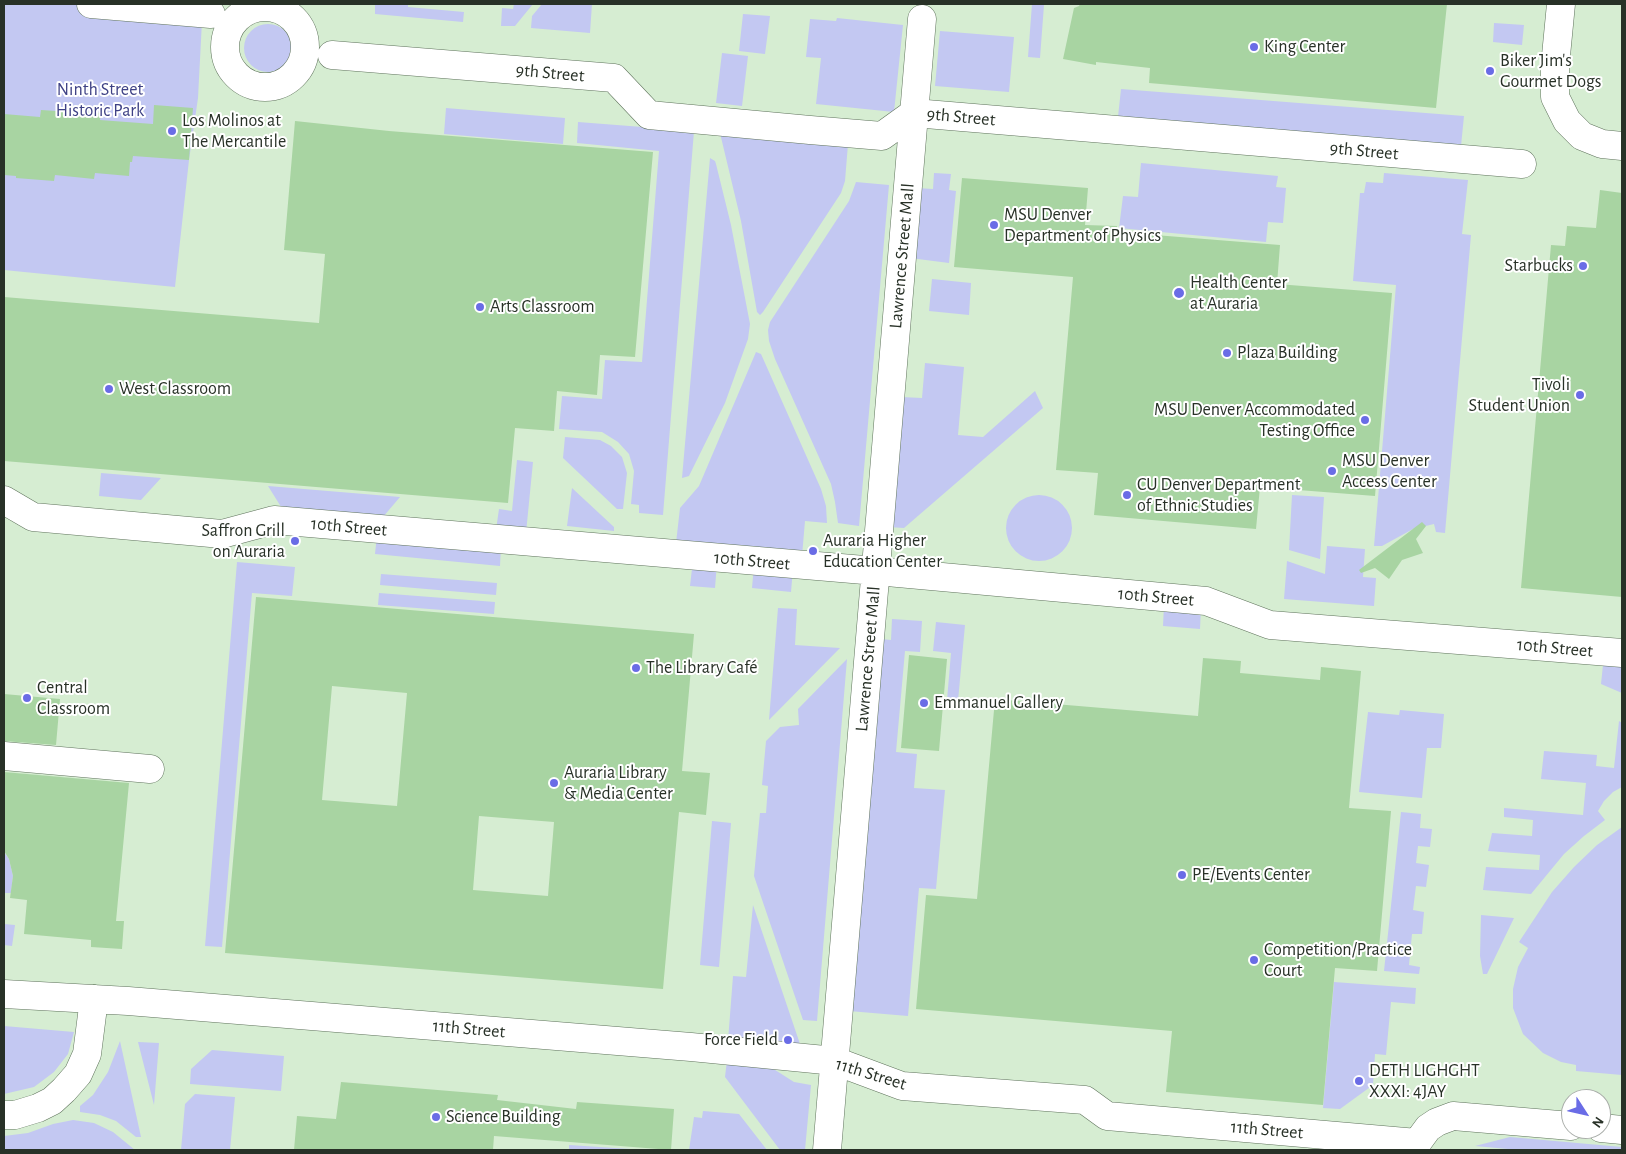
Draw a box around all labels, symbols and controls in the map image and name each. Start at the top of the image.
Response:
place label: King Center [1264,36,1345,58]
marker: King Center [1248,41,1260,53]
place label: Biker Jim's Gourmet Dogs [1500,50,1601,92]
street label: 9th Street [515,59,585,87]
marker: Biker Jim's Gourmet Dogs [1484,65,1496,77]
park label: Ninth Street Historic Park [56,79,144,122]
street label: 9th Street [926,103,996,131]
place label: Los Molinos at The Mercantile [182,110,286,152]
marker: Los Molinos at The Mercantile [166,125,178,137]
street label: 9th Street [1329,137,1399,165]
street label: Lawrence Street Mall [885,182,919,330]
place label: MSU Denver Department of Physics [1004,204,1161,246]
marker: MSU Denver Department of Physics [988,219,1000,231]
place label: Starbucks [1505,255,1573,277]
marker: Starbucks [1577,260,1589,272]
place label: Health Center at Auraria [1190,272,1287,314]
marker: Health Center at Auraria [1172,286,1186,300]
place label: Arts Classroom [490,296,595,318]
marker: Arts Classroom [474,301,486,313]
place label: Plaza Building [1237,342,1337,364]
marker: Plaza Building [1221,347,1233,359]
place label: Tivoli Student Union [1468,374,1570,416]
place label: West Classroom [119,378,231,400]
marker: West Classroom [103,383,115,395]
marker: Tivoli Student Union [1574,389,1586,401]
place label: MSU Denver Accommodated Testing Office [1154,399,1355,442]
marker: MSU Denver Accommodated Testing Office [1359,414,1371,426]
place label: MSU Denver Access Center [1342,450,1437,492]
marker: MSU Denver Access Center [1326,465,1338,477]
place label: CU Denver Department of Ethnic Studies [1137,474,1300,516]
marker: CU Denver Department of Ethnic Studies [1121,489,1133,501]
street label: 10th Street [310,513,388,541]
place label: Saffron Grill on Auraria [202,520,285,562]
place label: Auraria Higher Education Center [823,530,942,572]
marker: Saffron Grill on Auraria [289,535,301,547]
marker: Auraria Higher Education Center [807,545,819,557]
street label: 10th Street [713,547,791,575]
street label: 10th Street [1117,583,1195,611]
street label: Lawrence Street Mall [851,585,885,733]
street label: 10th Street [1516,634,1594,662]
place label: The Library Café [646,657,758,679]
marker: The Library Café [630,662,642,674]
place label: Central Classroom [37,677,110,720]
marker: Central Classroom [21,692,33,704]
place label: Emmanuel Gallery [934,692,1063,714]
marker: Emmanuel Gallery [918,697,930,709]
place label: Auraria Library & Media Center [564,762,673,804]
marker: Auraria Library & Media Center [548,777,560,789]
place label: PE/Events Center [1192,864,1310,886]
marker: PE/Events Center [1176,869,1188,881]
place label: Competition/Practice Court [1264,939,1412,982]
marker: Competition/Practice Court [1248,954,1260,966]
street label: 11th Street [432,1015,506,1043]
place label: Force Field [704,1029,778,1051]
marker: Force Field [782,1034,794,1046]
street label: 11th Street [833,1053,909,1095]
place label: DETH LIGHGHT XXXI: 4JAY [1369,1060,1480,1102]
marker: DETH LIGHGHT XXXI: 4JAY [1353,1075,1365,1087]
north arrow [1561,1089,1611,1139]
place label: Science Building [446,1106,561,1128]
marker: Science Building [430,1111,442,1123]
text: N [1589,1114,1606,1130]
street label: 11th Street [1230,1116,1304,1144]

